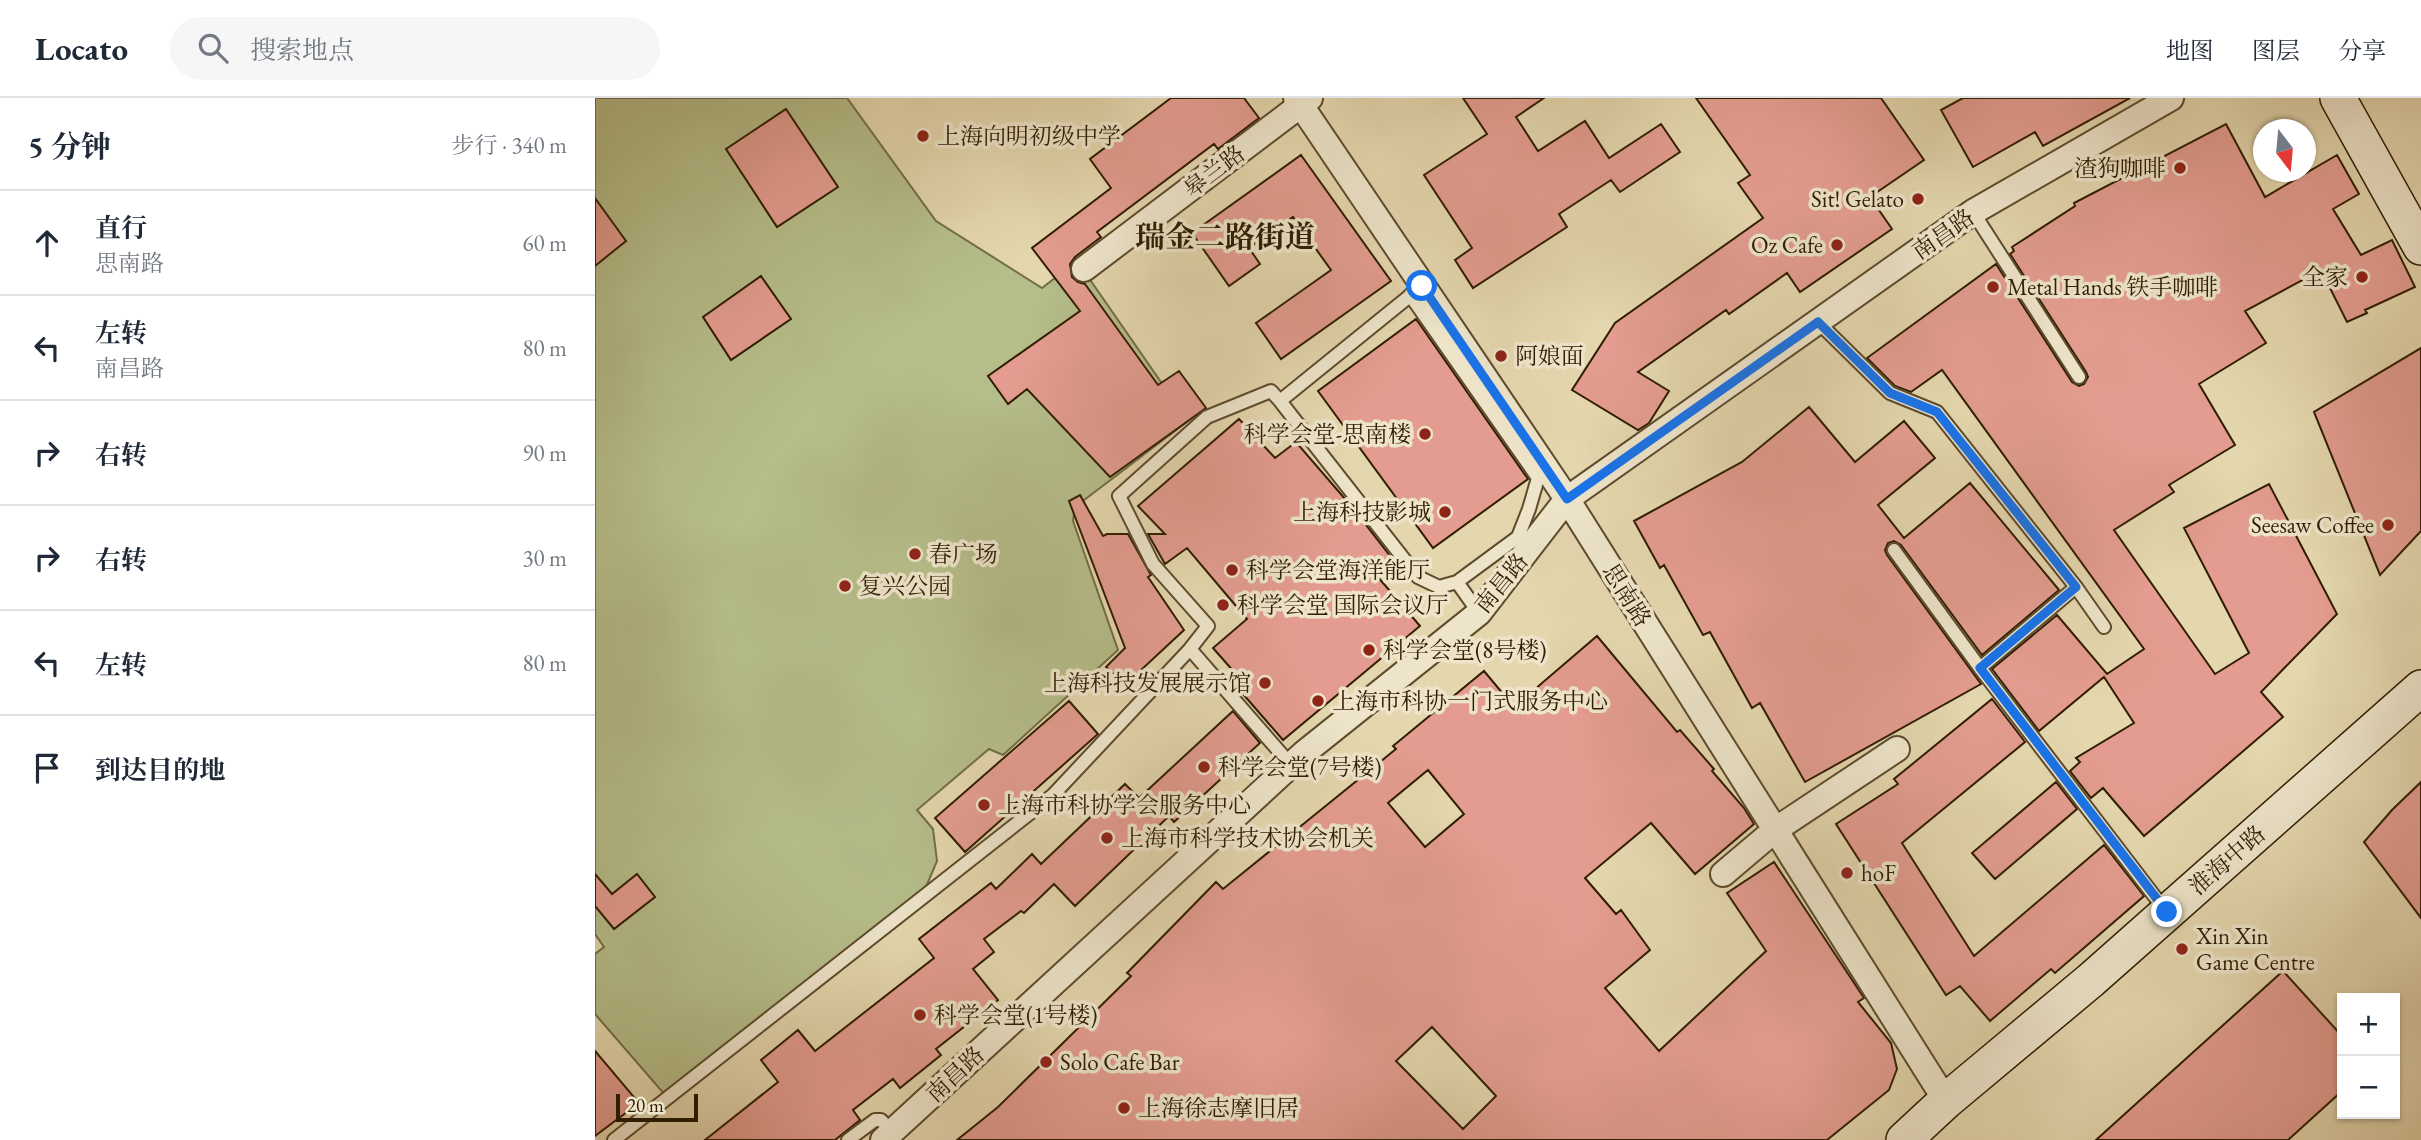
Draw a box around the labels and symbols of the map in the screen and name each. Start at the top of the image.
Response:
north arrow [2253,119,2316,182]
place label: 上海向明初级中学 [937,121,1121,151]
marker: 上海向明初级中学 [915,128,931,144]
street label: 皋兰路 [1177,138,1251,204]
place label: 渣狗咖啡 [2074,153,2166,183]
marker: 渣狗咖啡 [2172,160,2188,176]
place label: Sit! Gelato [1811,184,1904,214]
marker: Sit! Gelato [1910,191,1926,207]
street label: 南昌路 [1906,202,1980,266]
district label: 瑞金二路街道 [1135,217,1315,256]
place label: Oz Cafe [1751,230,1823,260]
marker: Oz Cafe [1829,237,1845,253]
place label: 全家 [2302,262,2348,292]
marker: 全家 [2354,269,2370,285]
route start [1406,270,1437,301]
place label: Metal Hands 铁手咖啡 [2007,272,2218,302]
marker: Metal Hands 铁手咖啡 [1985,279,2001,295]
place label: 阿娘面 [1515,341,1584,371]
marker: 阿娘面 [1493,348,1509,364]
place label: 科学会堂-思南楼 [1244,419,1411,449]
marker: 科学会堂-思南楼 [1417,426,1433,442]
place label: 上海科技影城 [1293,497,1431,527]
marker: 上海科技影城 [1437,504,1453,520]
place label: Seesaw Coffee [2251,510,2374,540]
marker: Seesaw Coffee [2380,517,2396,533]
place label: 春广场 [929,539,998,569]
marker: 春广场 [907,546,923,562]
street label: 南昌路 [1468,547,1534,619]
place label: 科学会堂海洋能厅 [1246,555,1430,585]
street label: 思南路 [1596,558,1658,632]
marker: 科学会堂海洋能厅 [1224,562,1240,578]
place label: 复兴公园 [859,571,951,601]
marker: 复兴公园 [837,578,853,594]
place label: 科学会堂 国际会议厅 [1237,590,1449,620]
marker: 科学会堂 国际会议厅 [1215,597,1231,613]
place label: 科学会堂(8号楼) [1383,635,1547,665]
marker: 科学会堂(8号楼) [1361,642,1377,658]
place label: 上海科技发展展示馆 [1044,668,1251,698]
marker: 上海科技发展展示馆 [1257,675,1273,691]
place label: 上海市科协一门式服务中心 [1332,686,1608,716]
marker: 上海市科协一门式服务中心 [1310,693,1326,709]
place label: 科学会堂(7号楼) [1218,752,1382,782]
marker: 科学会堂(7号楼) [1196,759,1212,775]
place label: 上海市科协学会服务中心 [998,790,1251,820]
marker: 上海市科协学会服务中心 [976,797,992,813]
street label: 淮海中路 [2182,819,2272,901]
place label: 上海市科学技术协会机关 [1121,823,1374,853]
marker: 上海市科学技术协会机关 [1099,830,1115,846]
place label: hoF [1861,858,1896,888]
marker: hoF [1839,865,1855,881]
route end [2151,896,2182,927]
place label: Xin Xin Game Centre [2195,921,2315,977]
marker: Xin Xin Game Centre [2174,941,2190,957]
place label: 科学会堂(1号楼) [934,1000,1098,1030]
marker: 科学会堂(1号楼) [912,1007,928,1023]
street label: 南昌路 [920,1040,990,1108]
place label: Solo Cafe Bar [1060,1047,1180,1077]
marker: Solo Cafe Bar [1038,1054,1054,1070]
scale bar [616,1091,698,1123]
place label: 上海徐志摩旧居 [1138,1093,1299,1123]
marker: 上海徐志摩旧居 [1116,1100,1132,1116]

